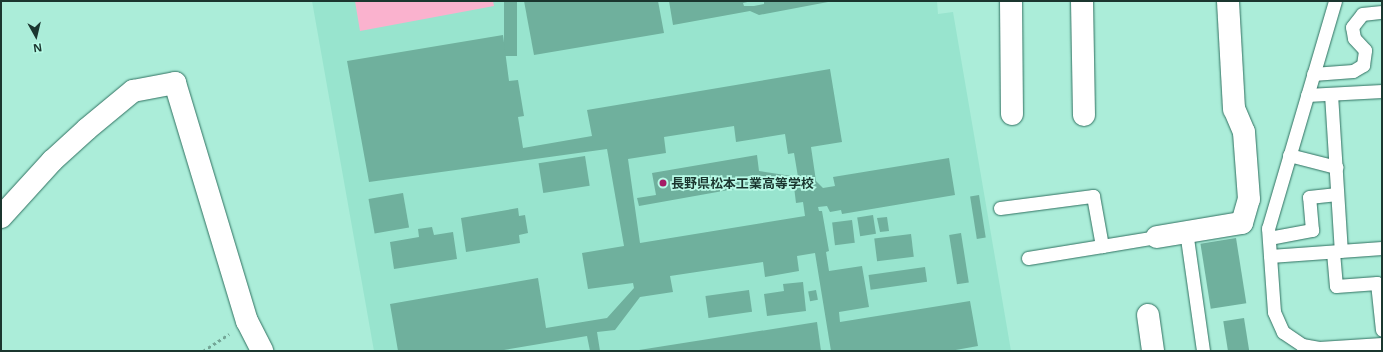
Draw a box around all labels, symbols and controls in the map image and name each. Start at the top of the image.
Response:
north arrow [16,16,56,56]
text: N [32,40,43,56]
place label: 長野県松本工業高等学校 [671,175,814,191]
marker: 長野県松本工業高等学校 [658,178,668,188]

